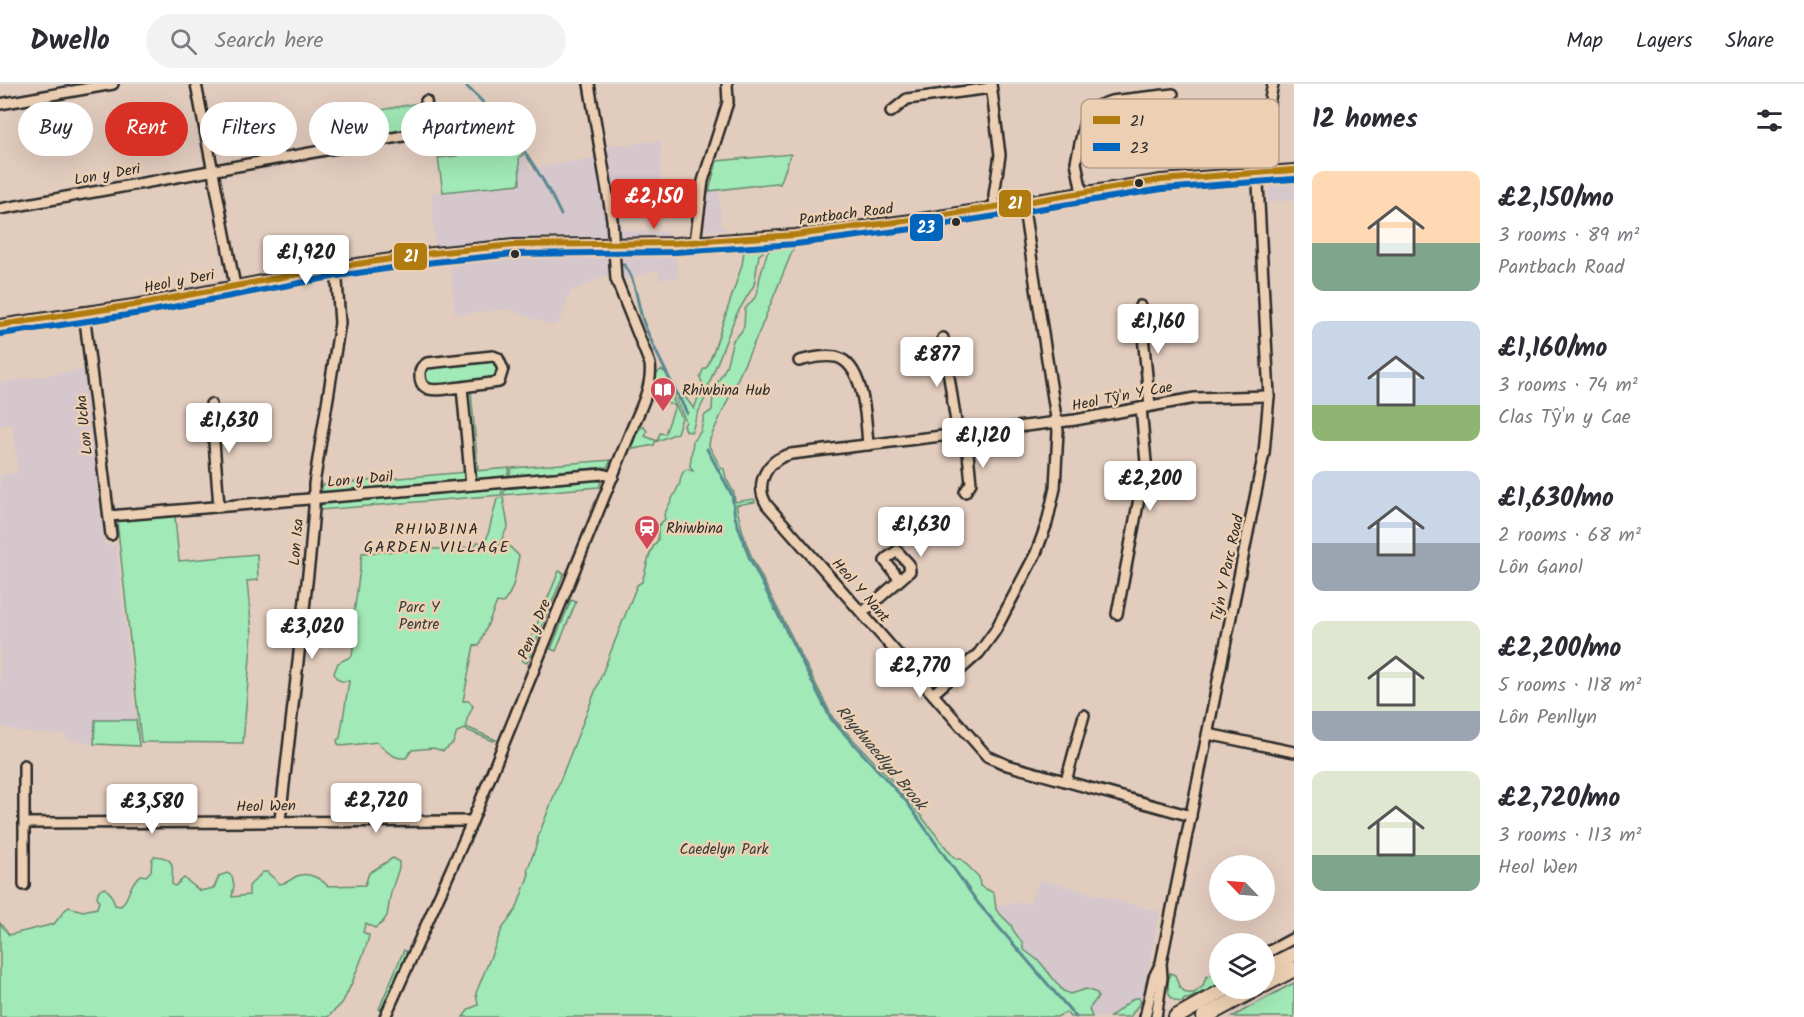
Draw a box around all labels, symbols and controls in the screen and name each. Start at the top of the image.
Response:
search box [146,14,566,68]
text: Dwello [30,19,110,64]
text: Search here [215,24,323,59]
icon: search [167,25,200,58]
text: Map [1566,25,1603,58]
text: Layers [1636,25,1692,58]
text: Share [1725,25,1774,58]
legend [1081,99,1279,168]
text: 12 homes [1312,99,1418,141]
chip: Buy [18,102,93,156]
chip: Rent [105,102,188,156]
chip: Filters [200,102,297,156]
chip: New [309,102,389,156]
chip: Apartment [401,102,536,156]
icon: filters [1753,104,1786,137]
text: 21 [1130,109,1144,134]
text: 23 [1130,136,1148,161]
street label: Lon y Deri [72,157,144,193]
unlabelled marker [1133,177,1145,189]
text: £2,150/mo [1498,178,1614,220]
pin: £2,150 [605,179,703,230]
text: £2,150 [625,182,683,214]
line badge: 21 [998,189,1032,218]
text: 21 [1008,192,1022,217]
icon: home [1360,195,1432,267]
street label: Pantbach Road [798,197,895,233]
line badge: 23 [909,213,944,242]
text: 23 [917,216,935,241]
unlabelled marker [950,216,962,228]
text: 3 rooms · 89 m² [1498,220,1639,252]
pin: £1,920 [257,235,355,286]
text: £1,920 [277,238,335,270]
line badge: 21 [393,242,428,271]
text: 21 [404,245,418,270]
unlabelled marker [509,248,521,260]
text: Pantbach Road [1498,252,1624,284]
street label: Heol y Deri [142,263,218,301]
pin: £1,160 [1109,304,1207,355]
text: £1,160 [1131,307,1185,339]
text: £1,160/mo [1498,328,1607,370]
pin: £877 [901,337,973,388]
text: £877 [914,340,960,372]
icon: home [1360,345,1432,417]
text: 3 rooms · 74 m² [1498,370,1638,402]
library icon: Rhiwbina Hub [648,375,678,413]
street label: Heol Tŷ'n Y Cae [1070,375,1175,419]
place label: Rhiwbina Hub [682,379,770,403]
street label: Lon Ucha [70,394,100,456]
text: Clas Tŷ'n y Cae [1498,402,1631,434]
pin: £1,630 [180,403,278,454]
text: £1,630 [200,406,258,438]
pin: £1,120 [934,418,1032,469]
text: £1,120 [956,421,1010,453]
pin: £2,200 [1101,461,1199,512]
text: £2,200 [1118,464,1182,496]
street label: Lon y Dail [326,465,394,495]
text: £1,630/mo [1498,478,1614,520]
icon: home [1360,495,1432,567]
pin: £1,630 [872,507,970,558]
text: £1,630 [892,510,950,542]
street label: Ty'n Y Parc Road [1205,512,1251,624]
station icon: Rhiwbina [632,513,662,551]
district label: RHIWBINA GARDEN VILLAGE [364,517,510,560]
place label: Rhiwbina [666,517,723,541]
street label: Lon Isa [283,518,311,567]
text: 2 rooms · 68 m² [1498,520,1641,552]
text: Lôn Ganol [1498,552,1583,584]
street label: Heol Y Nant [825,553,895,628]
street label: Pen y Dre [512,595,558,663]
park label: Parc Y Pentre [398,596,441,637]
pin: £3,020 [263,609,361,660]
text: £3,020 [281,612,344,644]
text: £2,200/mo [1498,628,1621,670]
icon: home [1360,645,1432,717]
pin: £2,770 [871,648,969,699]
text: £2,770 [890,651,950,683]
text: 5 rooms · 118 m² [1498,670,1641,702]
water label: Rhydwaedlyd Brook [829,700,934,818]
text: Lôn Penllyn [1498,702,1597,734]
text: £2,720/mo [1498,778,1620,820]
pin: £2,720 [327,783,425,834]
pin: £3,580 [103,784,201,835]
text: £2,720 [345,786,407,818]
text: £3,580 [121,787,184,819]
street label: Heol Wen [236,794,296,820]
icon: home [1360,795,1432,867]
text: 3 rooms · 113 m² [1498,820,1641,852]
park label: Caedelyn Park [680,838,769,862]
text: Heol Wen [1498,852,1578,884]
north arrow [1209,855,1275,921]
map controls [1209,855,1275,999]
button: layers [1209,933,1275,999]

